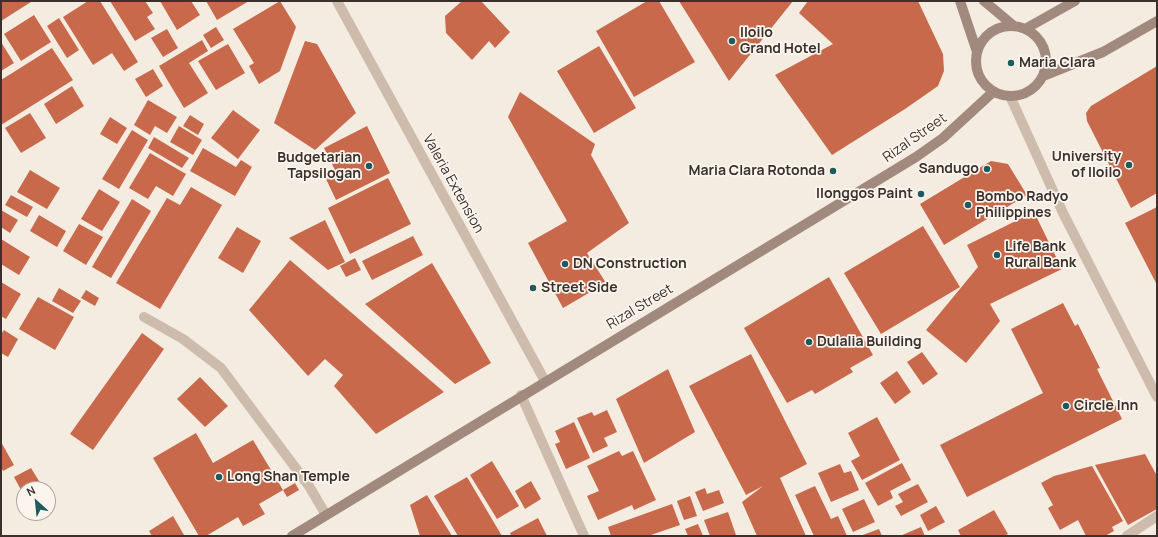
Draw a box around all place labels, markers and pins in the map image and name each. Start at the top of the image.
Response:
place label: Iloilo Grand Hotel [740,25,821,58]
marker: Iloilo Grand Hotel [727,36,737,46]
place label: Maria Clara [1019,55,1095,71]
marker: Maria Clara [1006,58,1016,68]
place label: University of Iloilo [1052,149,1121,182]
place label: Budgetarian Tapsilogan [277,150,361,182]
marker: University of Iloilo [1124,160,1134,170]
marker: Budgetarian Tapsilogan [364,161,374,171]
place label: Sandugo [918,161,979,177]
place label: Maria Clara Rotonda [688,163,825,179]
marker: Sandugo [982,164,992,174]
marker: Maria Clara Rotonda [828,166,838,176]
place label: Ilonggos Paint [816,186,913,202]
marker: Ilonggos Paint [916,189,926,199]
place label: Bombo Radyo Philippines [976,189,1068,222]
marker: Bombo Radyo Philippines [963,200,973,210]
place label: Life Bank Rural Bank [1005,239,1076,272]
marker: Life Bank Rural Bank [992,250,1002,260]
place label: DN Construction [573,256,687,272]
marker: DN Construction [560,259,570,269]
place label: Street Side [541,280,618,296]
marker: Street Side [528,283,538,293]
place label: Dulalia Building [817,334,922,350]
marker: Dulalia Building [804,337,814,347]
place label: Circle Inn [1074,398,1138,414]
marker: Circle Inn [1061,401,1071,411]
place label: Long Shan Temple [227,469,350,485]
marker: Long Shan Temple [214,472,224,482]

